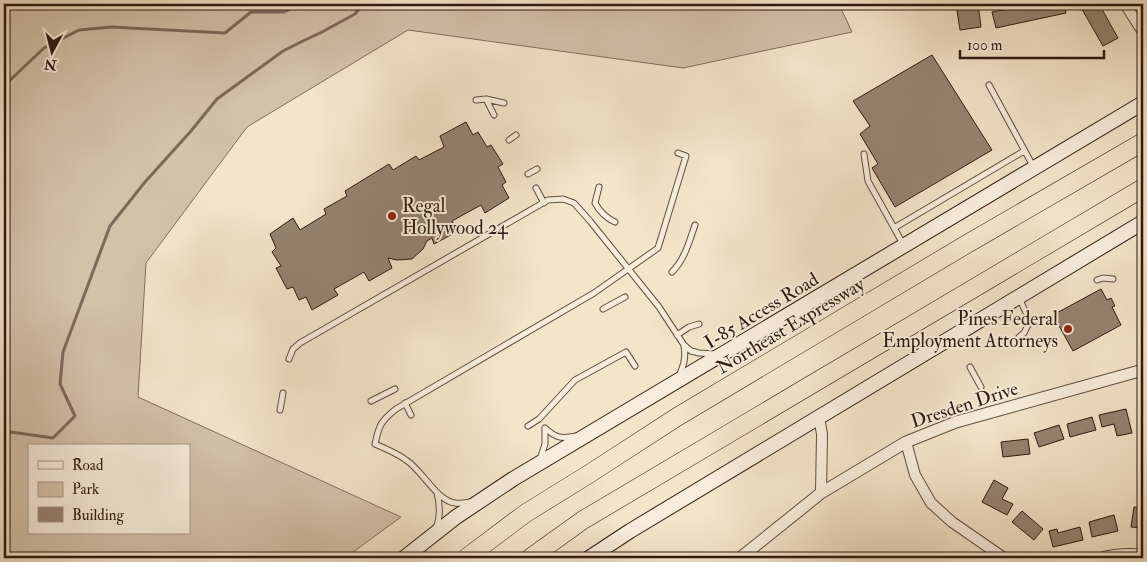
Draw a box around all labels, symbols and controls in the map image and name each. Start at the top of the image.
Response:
north arrow [28,28,78,78]
scale bar [960,28,1103,60]
text: 100 m [967,36,1003,55]
text: N [43,55,59,74]
place label: Regal Hollywood 24 [402,194,508,240]
marker: Regal Hollywood 24 [386,210,398,222]
street label: I-85 Access Road [700,267,824,354]
street label: Northeast Expressway [712,272,870,380]
place label: Pines Federal Employment Attorneys [882,307,1058,354]
marker: Pines Federal Employment Attorneys [1062,323,1074,335]
street label: Dresden Drive [908,376,1021,434]
legend [28,444,190,534]
text: Road [72,456,104,475]
text: Park [72,480,99,499]
text: Building [72,506,124,525]

